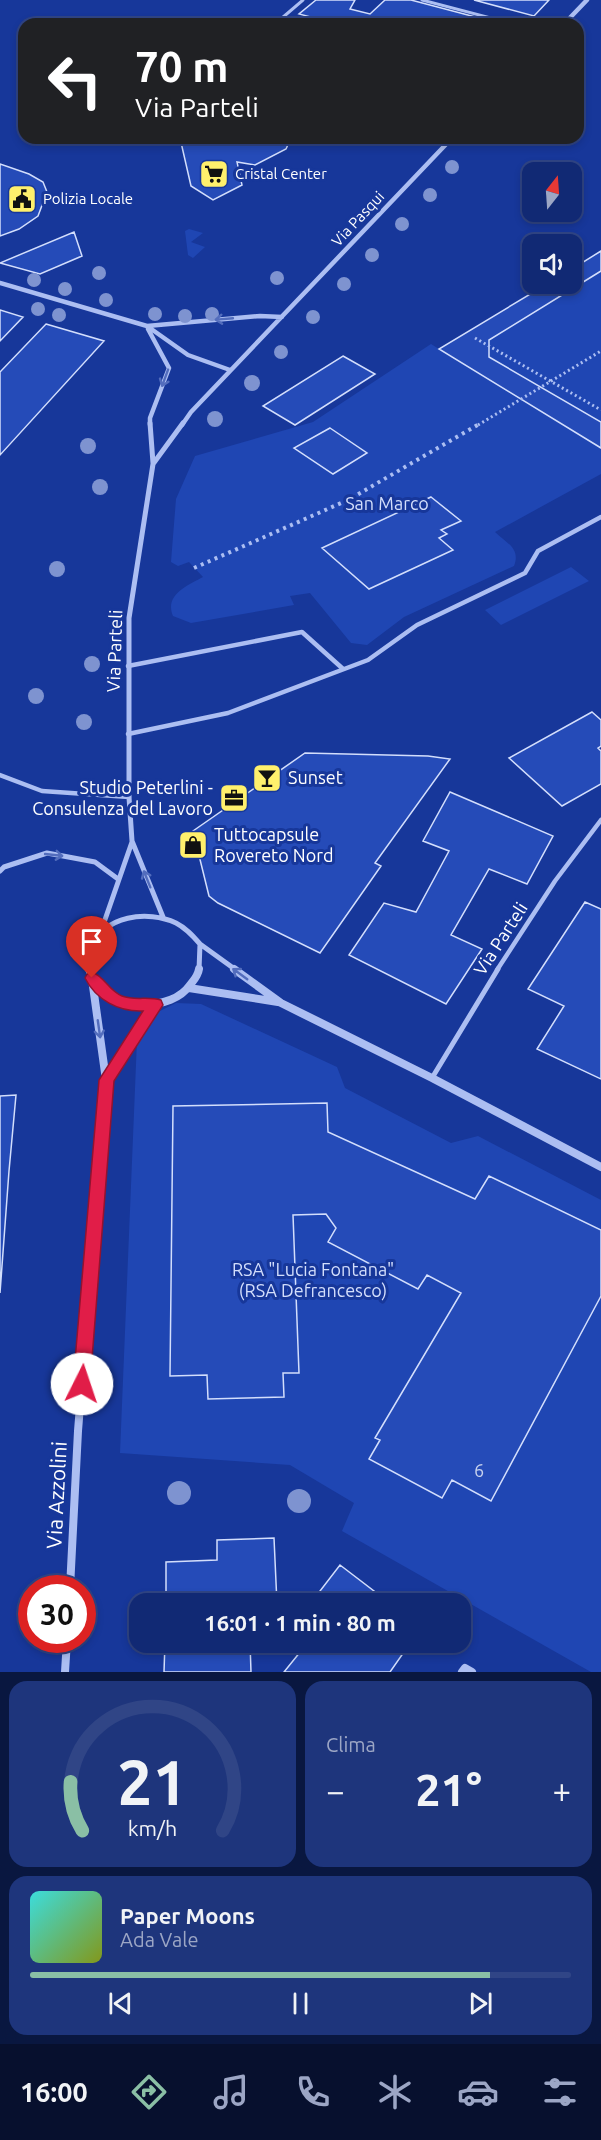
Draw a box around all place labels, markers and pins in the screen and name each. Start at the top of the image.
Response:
supermarket icon: Cristal Center [198,158,230,190]
place label: Cristal Center [235,165,327,182]
public building icon: Polizia Locale [6,183,38,215]
place label: Polizia Locale [43,190,133,207]
bar icon: Sunset [251,762,283,794]
place label: Sunset [288,767,343,787]
place label: Studio Peterlini - Consulenza del Lavoro [32,777,213,818]
office icon: Studio Peterlini - Consulenza del Lavoro [218,782,250,814]
place label: Tuttocapsule Rovereto Nord [214,824,334,865]
shop icon: Tuttocapsule Rovereto Nord [177,829,209,861]
pin [66,916,117,978]

